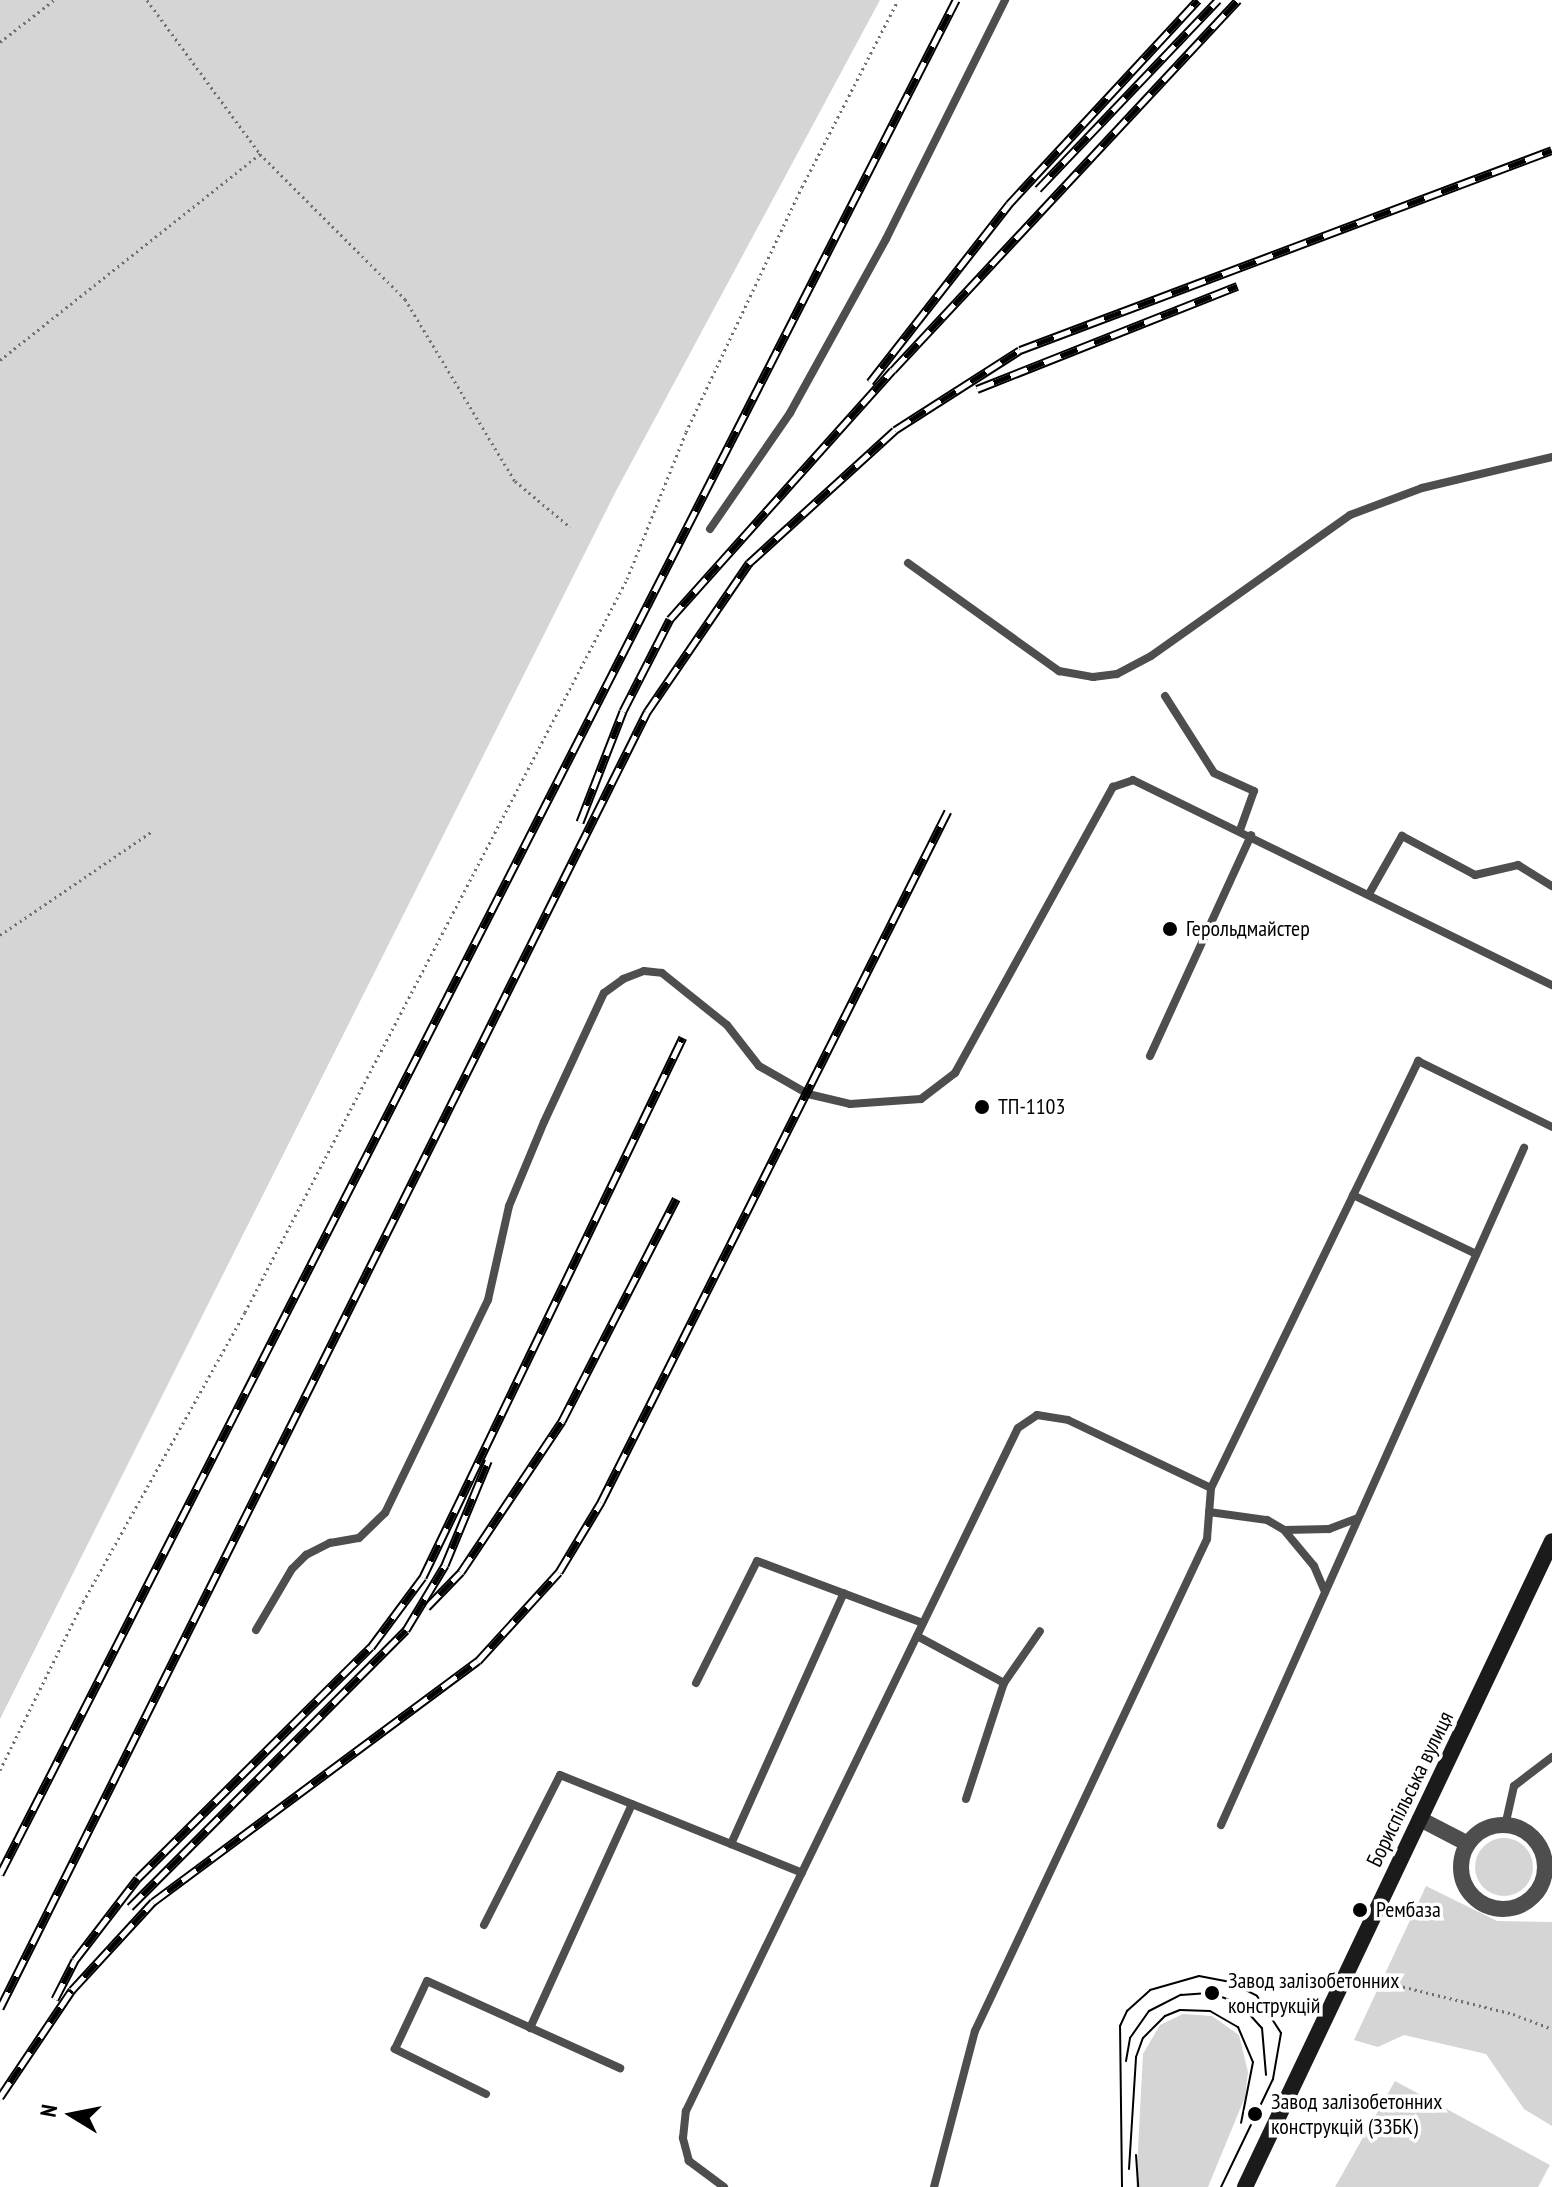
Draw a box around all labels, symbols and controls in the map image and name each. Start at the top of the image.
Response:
place label: Герольдмайстер [1186,916,1310,942]
marker: Герольдмайстер [1161,920,1179,938]
place label: ТП-1103 [998,1094,1065,1120]
marker: ТП-1103 [973,1098,991,1116]
street label: Бориспільська вулиця [1361,1707,1459,1871]
place label: Рембаза [1376,1897,1441,1923]
marker: Рембаза [1351,1901,1369,1919]
place label: Завод залізобетонних конструкцій [1228,1967,1399,2018]
marker: Завод залізобетонних конструкцій [1203,1984,1221,2002]
north arrow [32,2075,112,2155]
place label: Завод залізобетонних конструкцій (ЗЗБК) [1271,2088,1442,2140]
text: N [34,2103,63,2119]
marker: Завод залізобетонних конструкцій (ЗЗБК) [1246,2105,1264,2123]

